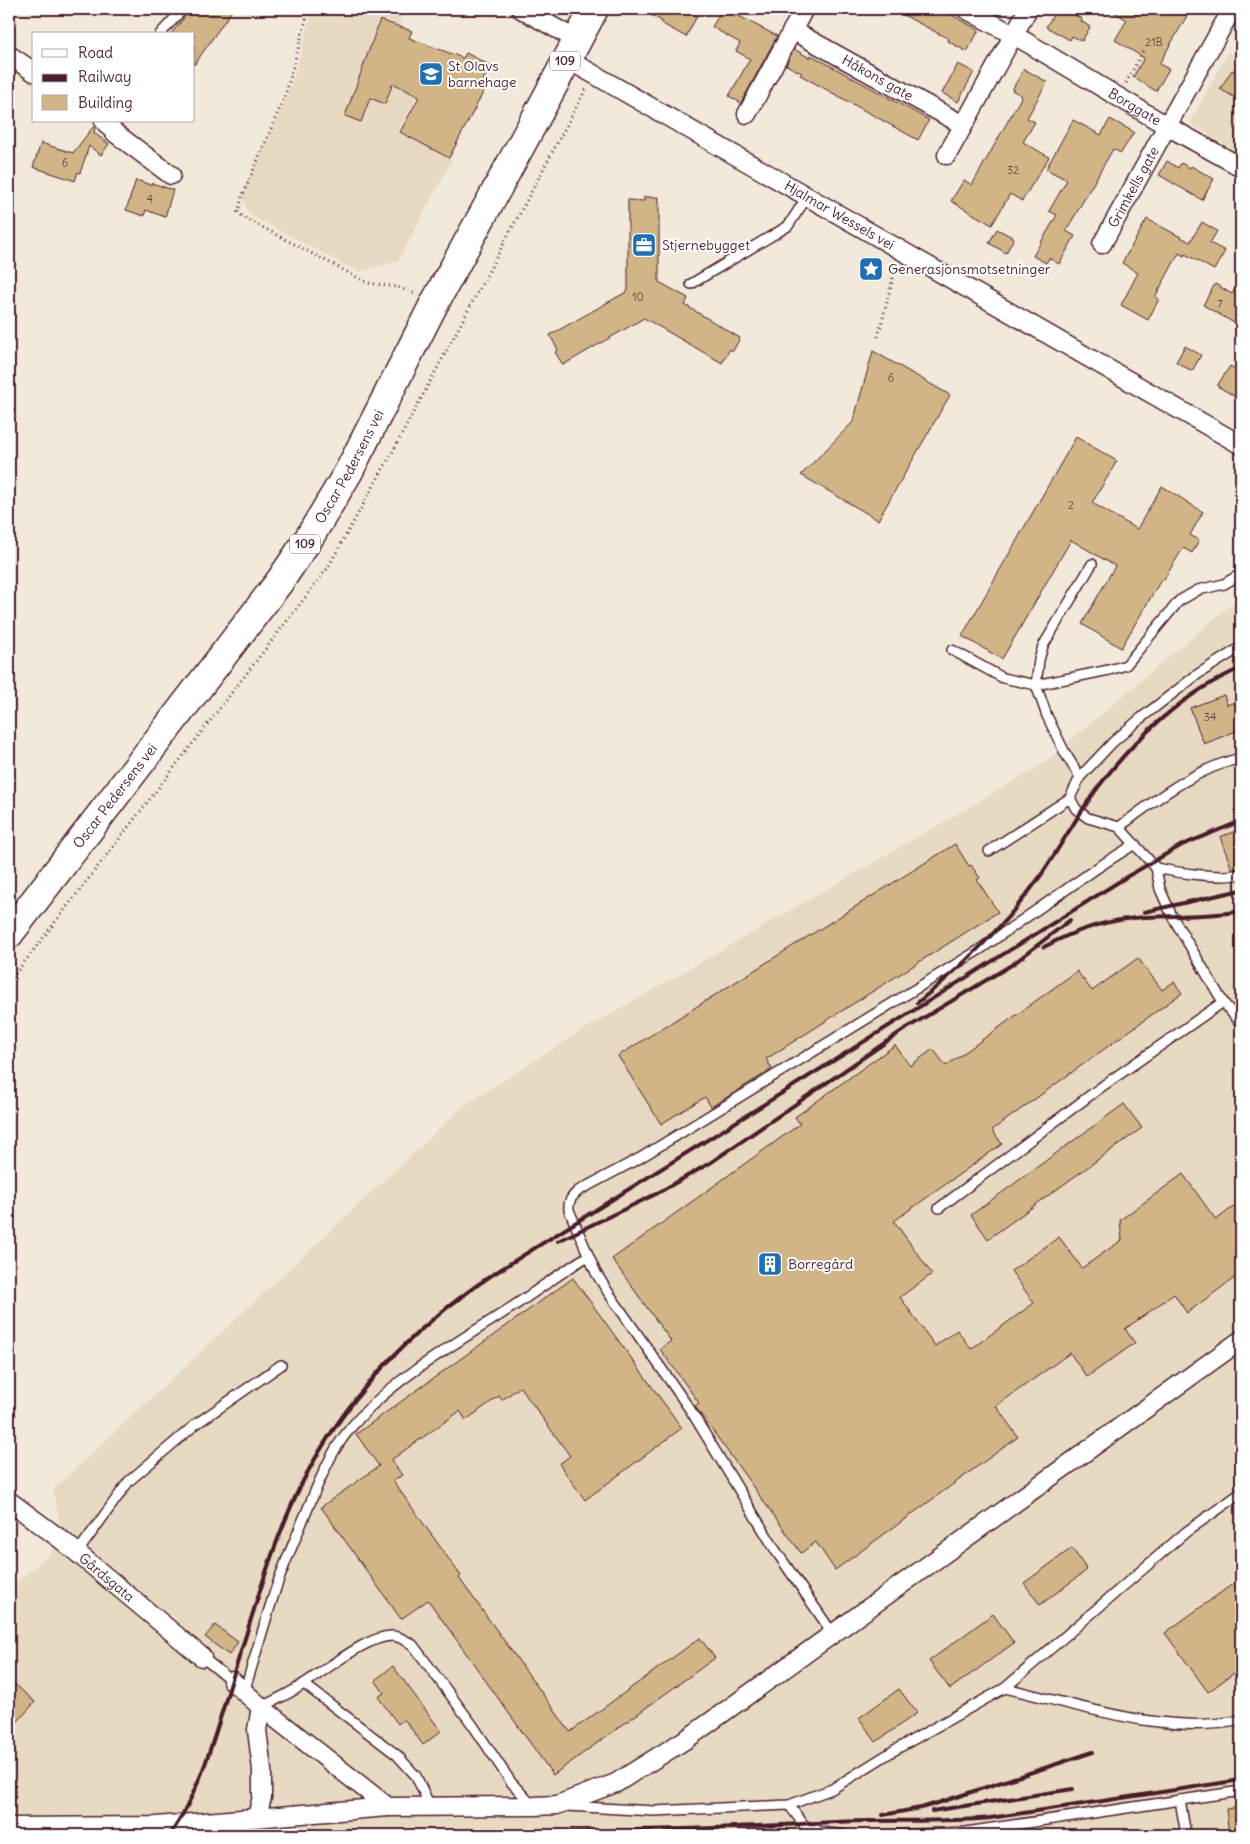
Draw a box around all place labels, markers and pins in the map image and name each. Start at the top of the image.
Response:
place label: St Olavs barnehage [448,57,516,91]
school or university icon: St Olavs barnehage [418,61,444,87]
office icon: Stjernebygget [631,232,657,258]
place label: Stjernebygget [662,236,750,254]
place icon: Generasjonsmotsetninger [858,256,884,282]
place label: Generasjonsmotsetninger [888,260,1051,278]
building icon: Borregård [757,1251,783,1277]
place label: Borregård [788,1255,853,1273]

